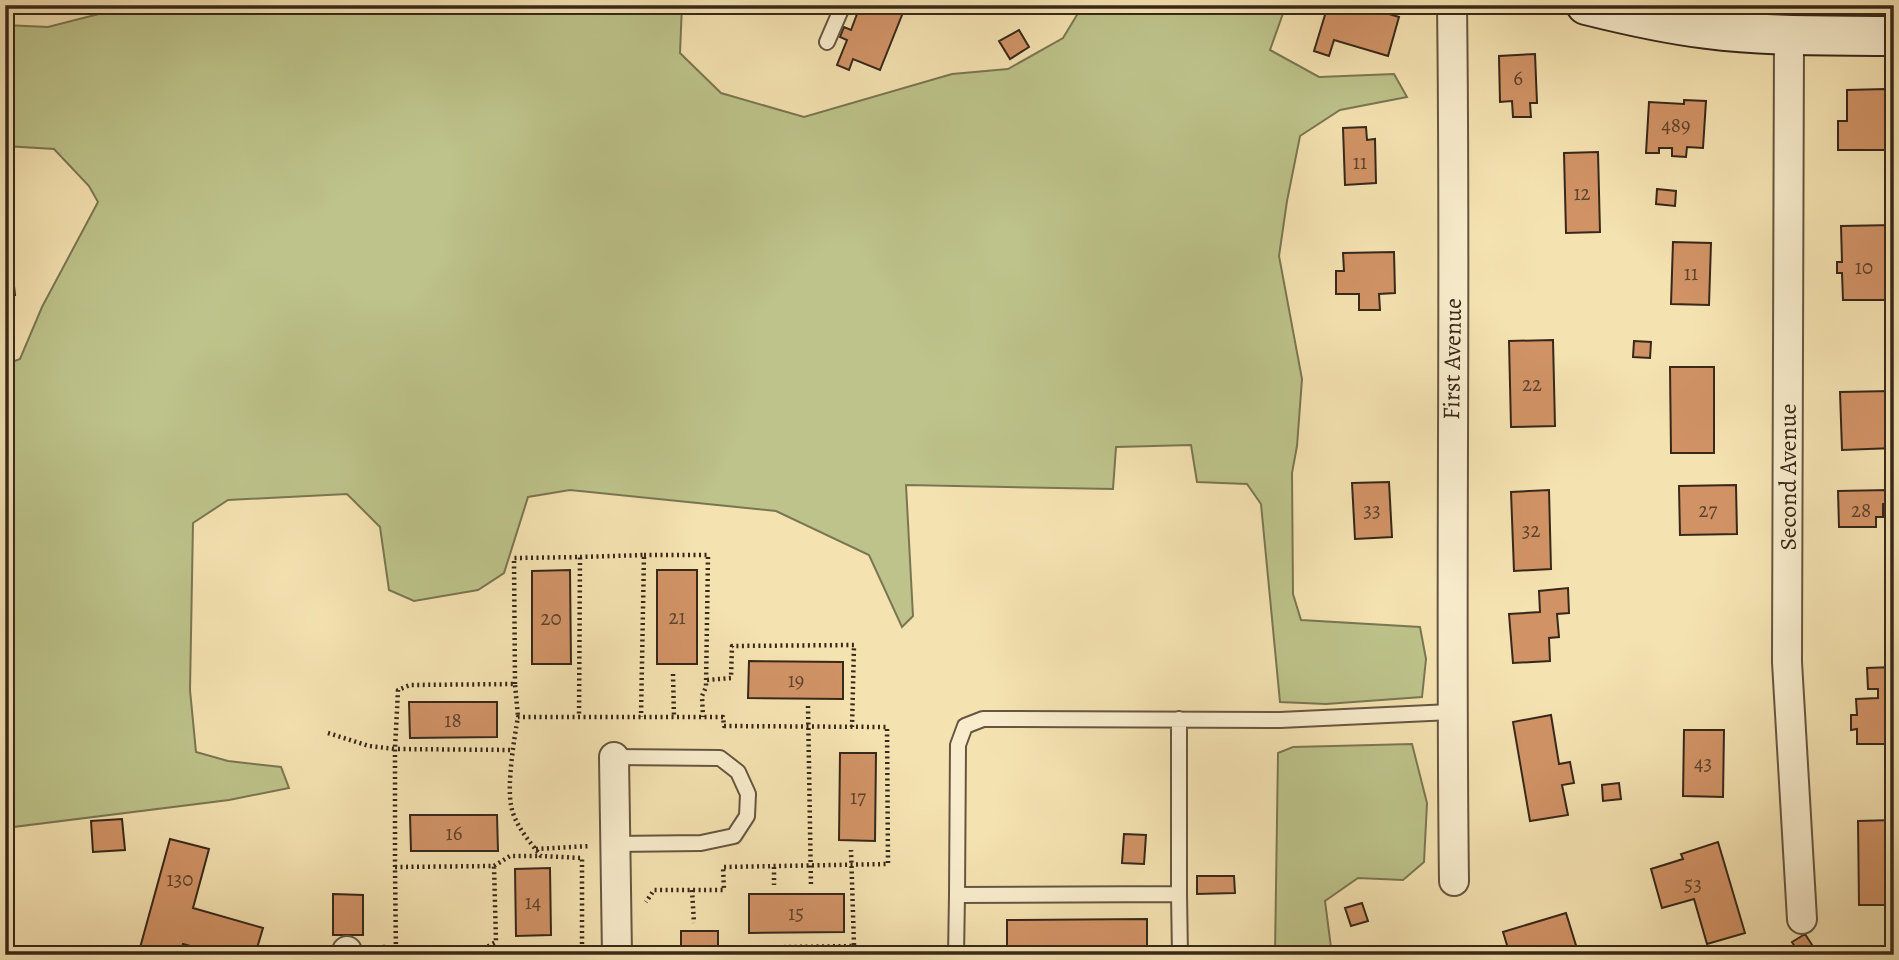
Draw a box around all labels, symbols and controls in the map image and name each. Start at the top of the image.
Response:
house number: 6 [1513,64,1523,92]
house number: 489 [1661,111,1691,139]
house number: 11 [1353,148,1367,176]
house number: 12 [1573,179,1591,207]
house number: 10 [1855,253,1873,281]
house number: 11 [1684,259,1698,287]
street label: First Avenue [1435,298,1469,420]
house number: 22 [1522,370,1542,398]
street label: Second Avenue [1772,403,1804,551]
house number: 33 [1363,496,1381,524]
house number: 27 [1699,496,1718,524]
house number: 28 [1851,496,1871,524]
house number: 32 [1522,516,1540,544]
house number: 21 [668,603,686,631]
house number: 20 [540,604,562,632]
house number: 19 [788,666,804,694]
house number: 18 [444,706,462,734]
house number: 43 [1694,749,1712,777]
house number: 17 [850,783,866,811]
house number: 16 [446,819,463,847]
house number: 130 [166,865,194,893]
house number: 53 [1684,870,1702,898]
house number: 14 [525,888,541,916]
house number: 15 [788,899,804,927]

